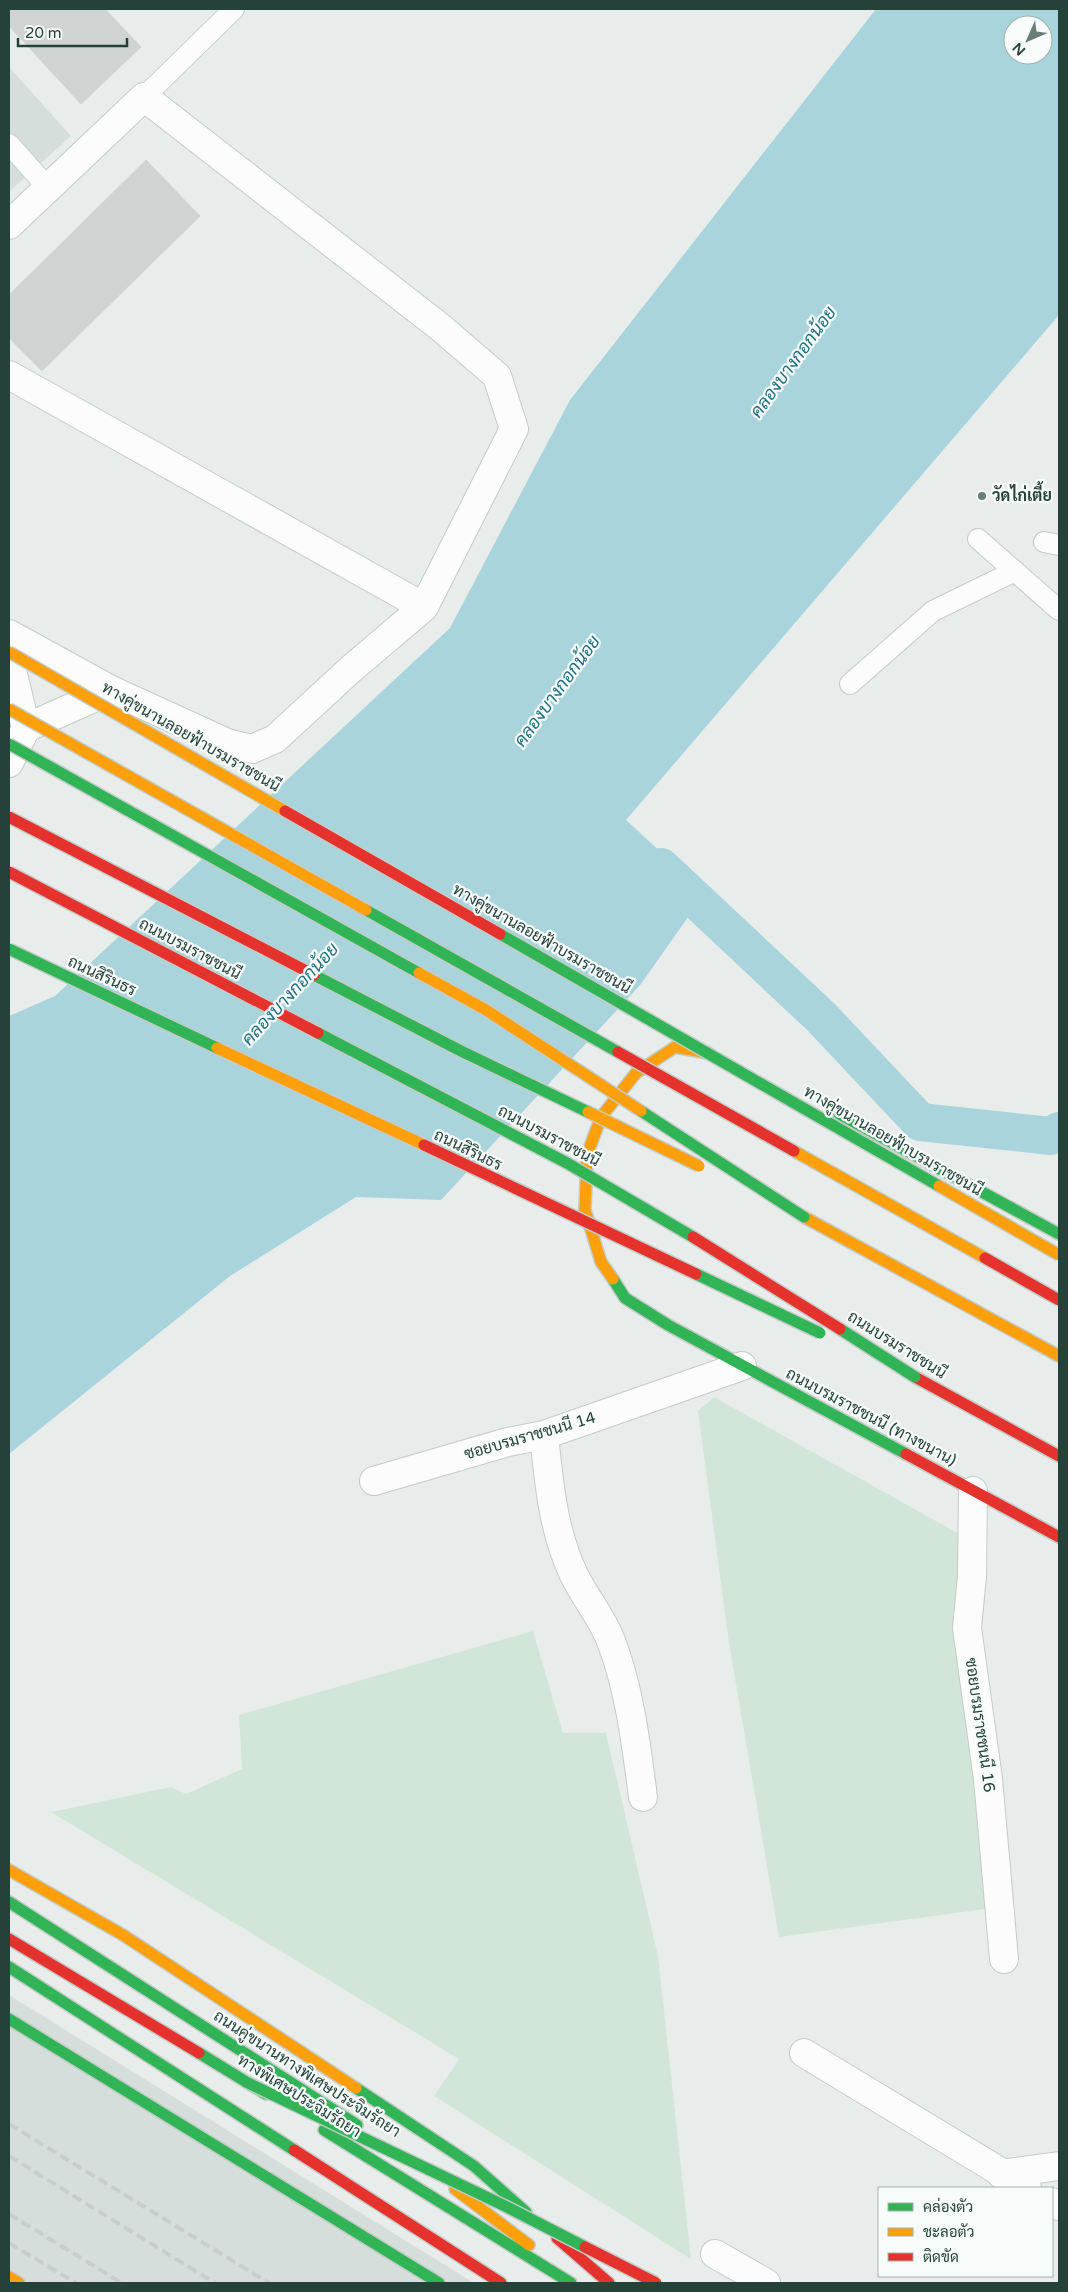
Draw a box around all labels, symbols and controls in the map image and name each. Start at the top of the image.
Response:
scale bar [18,15,126,47]
north arrow [1003,15,1053,65]
text: 20 m [25,24,62,42]
text: N [1009,39,1029,59]
water label: คลองบางกอกน้อย [744,301,841,422]
place label: วัดไก่เตี้ย [992,481,1052,506]
marker: วัดไก่เตี้ย [976,490,988,502]
water label: คลองบางกอกน้อย [508,630,605,751]
street label: ทางคู่ขนานลอยฟ้าบรมราชชนนี [98,676,285,797]
street label: ทางคู่ขนานลอยฟ้าบรมราชชนนี [449,878,636,999]
street label: ถนนบรมราชชนนี [135,912,245,984]
water label: คลองบางกอกน้อย [236,937,343,1050]
street label: ถนนสิรินธร [65,951,140,1001]
street label: ทางคู่ขนานลอยฟ้าบรมราชชนนี [800,1080,987,1201]
street label: ถนนบรมราชชนนี [494,1099,604,1171]
street label: ถนนสิรินธร [431,1125,506,1175]
street label: ถนนบรมราชชนนี [844,1305,951,1383]
street label: ถนนบรมราชชนนี (ทางขนาน) [782,1362,961,1470]
street label: ซอยบรมราชชนนี 14 [461,1406,598,1464]
street label: ซอยบรมราชชนนี 16 [961,1656,1001,1794]
street label: ถนนคู่ขนานทางพิเศษประจิมรัถยา [210,2006,404,2142]
street label: ทางพิเศษประจิมรัถยา [234,2050,364,2142]
legend [878,2187,1053,2277]
text: คล่องตัว [923,2197,973,2216]
text: ชะลอตัว [923,2223,974,2241]
text: ติดขัด [923,2248,959,2266]

